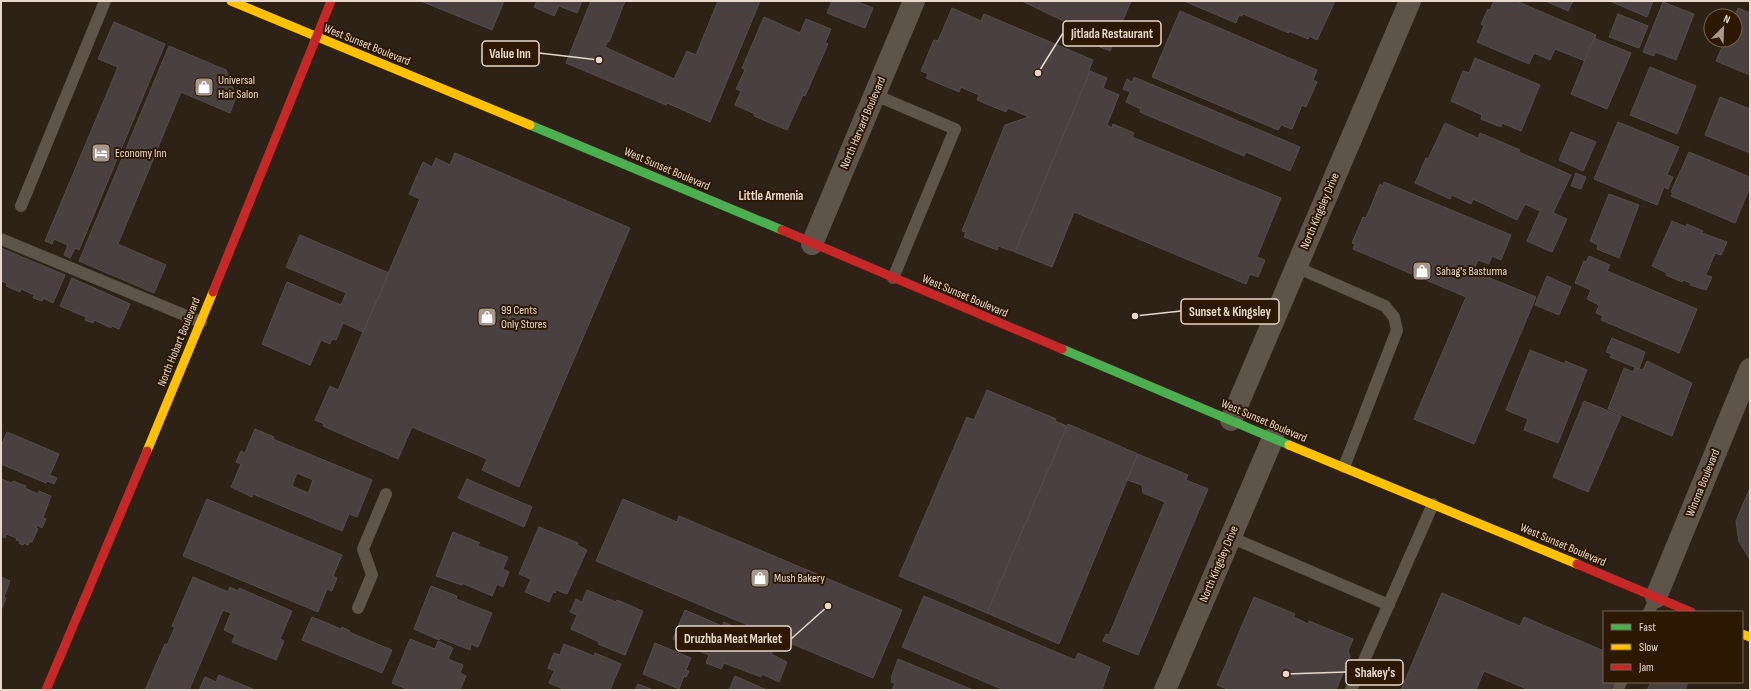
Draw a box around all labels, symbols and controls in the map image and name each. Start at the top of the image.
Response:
north arrow [1703,8,1743,48]
text: N [1721,12,1732,26]
street label: West Sunset Boulevard [322,21,412,69]
callout: Jitlada Restaurant [1063,21,1161,46]
text: Jitlada Restaurant [1070,26,1154,42]
callout: Value Inn [482,41,539,66]
text: Value Inn [489,46,531,62]
place label: Universal Hair Salon [218,73,258,102]
street label: North Harvard Boulevard [837,75,889,171]
shop icon: Universal Hair Salon [193,76,215,98]
hotel icon: Economy Inn [90,142,112,164]
street label: West Sunset Boulevard [622,144,712,194]
place label: Economy Inn [115,146,167,161]
street label: North Kingsley Drive [1297,170,1343,252]
district label: Little Armenia [739,188,803,204]
shop icon: Sahag's Basturma [1411,260,1433,282]
place label: Sahag's Basturma [1436,264,1508,279]
street label: West Sunset Boulevard [920,271,1010,321]
street label: North Hobart Boulevard [154,295,204,389]
callout: Sunset & Kingsley [1181,299,1279,324]
place label: 99 Cents Only Stores [501,303,547,332]
text: Sunset & Kingsley [1189,304,1272,320]
shop icon: 99 Cents Only Stores [476,306,498,328]
street label: West Sunset Boulevard [1219,396,1309,446]
street label: Winona Boulevard [1683,447,1723,519]
street label: West Sunset Boulevard [1518,520,1608,570]
street label: North Kingsley Drive [1196,523,1242,605]
shop icon: Mush Bakery [749,567,771,589]
place label: Mush Bakery [774,571,825,586]
legend [1603,611,1743,683]
text: Fast [1639,620,1656,635]
callout: Druzhba Meat Market [676,626,791,651]
text: Druzhba Meat Market [684,631,783,647]
text: Slow [1639,640,1658,655]
callout: Shakey's [1346,660,1403,685]
text: Jam [1638,660,1654,675]
text: Shakey's [1355,665,1395,681]

